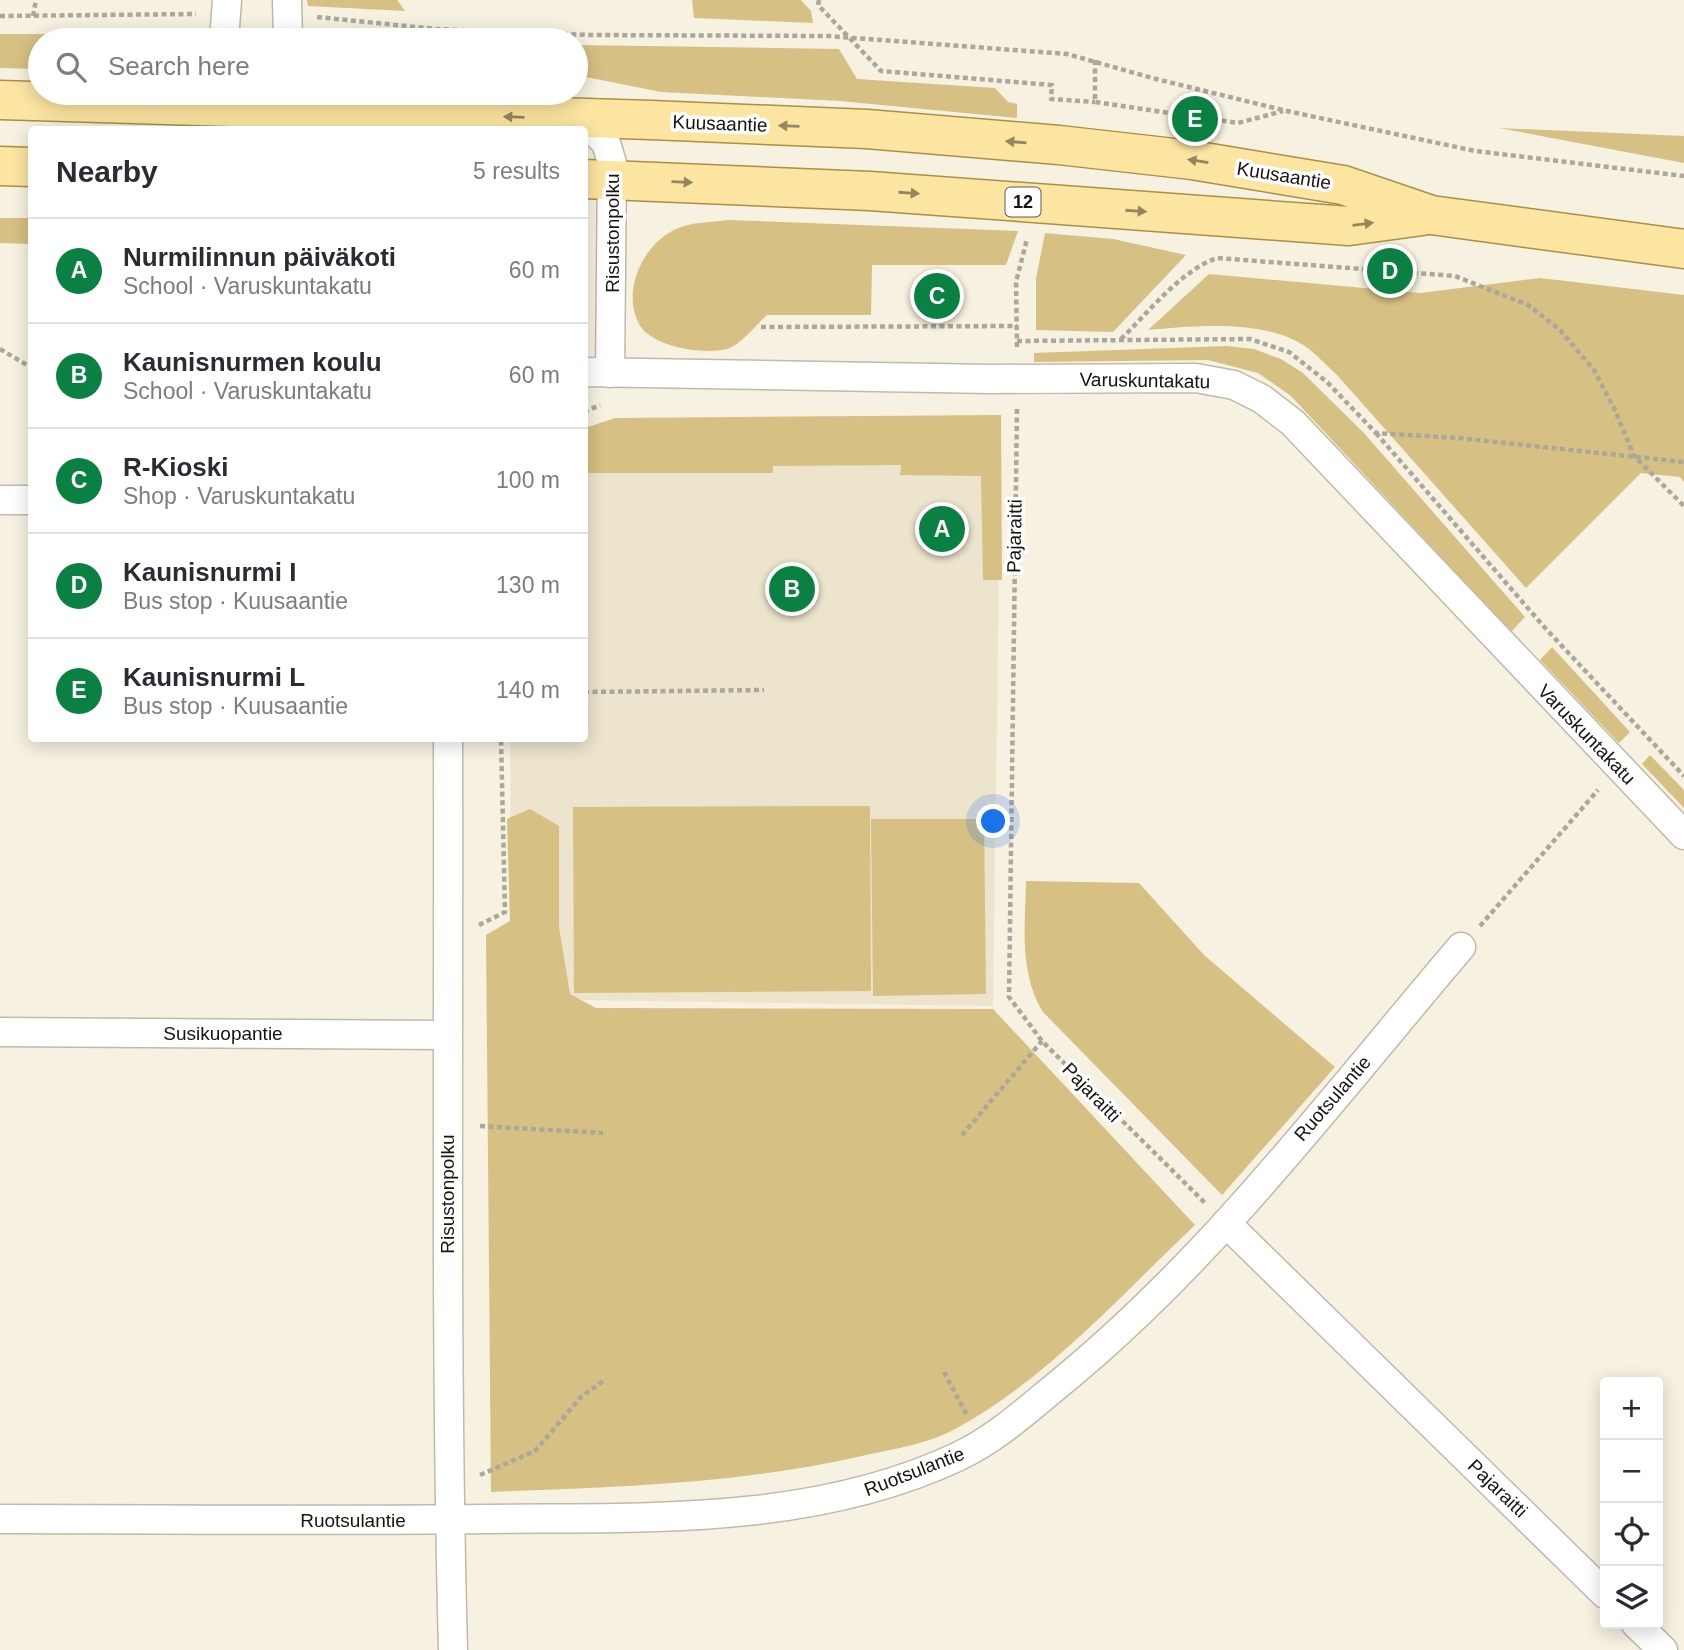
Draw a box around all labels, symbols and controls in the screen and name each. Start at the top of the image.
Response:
search box [28,28,588,105]
icon: search [52,48,90,86]
text: Search here [108,51,250,81]
pin: E [1172,93,1218,145]
one-way arrow [503,111,525,122]
street label: Kuusaantie [672,111,768,136]
one-way arrow [778,120,800,131]
one-way arrow [1005,136,1027,147]
text: Nearby [56,155,158,188]
one-way arrow [1187,155,1209,166]
text: 5 results [473,158,560,184]
street label: Kuusaantie [1235,158,1333,193]
street label: Risustonpolku [602,173,623,293]
one-way arrow [671,176,693,187]
one-way arrow [899,188,921,199]
road number: 12 [1006,188,1040,216]
one-way arrow [1125,205,1147,216]
one-way arrow [1352,218,1374,229]
text: Nurmilinnun päiväkoti [123,242,396,272]
pin: D [1367,245,1413,297]
text: A [71,257,87,283]
text: 60 m [509,257,560,283]
pin: C [914,270,960,322]
text: School · Varuskuntakatu [123,273,372,299]
text: Kaunisnurmen koulu [123,347,382,377]
text: B [71,362,87,388]
text: 60 m [509,362,560,388]
street label: Varuskuntakatu [1080,369,1210,392]
text: School · Varuskuntakatu [123,378,372,404]
text: R-Kioski [123,452,228,482]
text: C [71,467,87,493]
text: 100 m [496,467,560,493]
text: Shop · Varuskuntakatu [123,483,355,509]
street label: Pajaraitti [1003,499,1026,573]
pin: A [919,503,965,555]
text: Kaunisnurmi I [123,557,296,587]
pin: B [769,563,815,615]
text: D [71,572,87,598]
text: 130 m [496,572,560,598]
text: Bus stop · Kuusaantie [123,588,348,614]
text: Kaunisnurmi L [123,662,305,692]
text: E [71,677,87,703]
text: 140 m [496,677,560,703]
street label: Varuskuntakatu [1534,680,1640,789]
text: Bus stop · Kuusaantie [123,693,348,719]
your location [976,804,1010,838]
street label: Susikuopantie [163,1023,283,1044]
street label: Ruotsulantie [1290,1052,1375,1145]
street label: Pajaraitti [1058,1058,1125,1126]
street label: Risustonpolku [437,1134,458,1254]
map controls [1600,1377,1663,1629]
button: + [1600,1377,1663,1440]
button: − [1600,1440,1663,1503]
street label: Ruotsulantie [861,1443,967,1500]
street label: Pajaraitti [1464,1455,1532,1522]
button: locate [1600,1503,1663,1566]
street label: Ruotsulantie [300,1510,406,1531]
button: layers [1600,1566,1663,1629]

